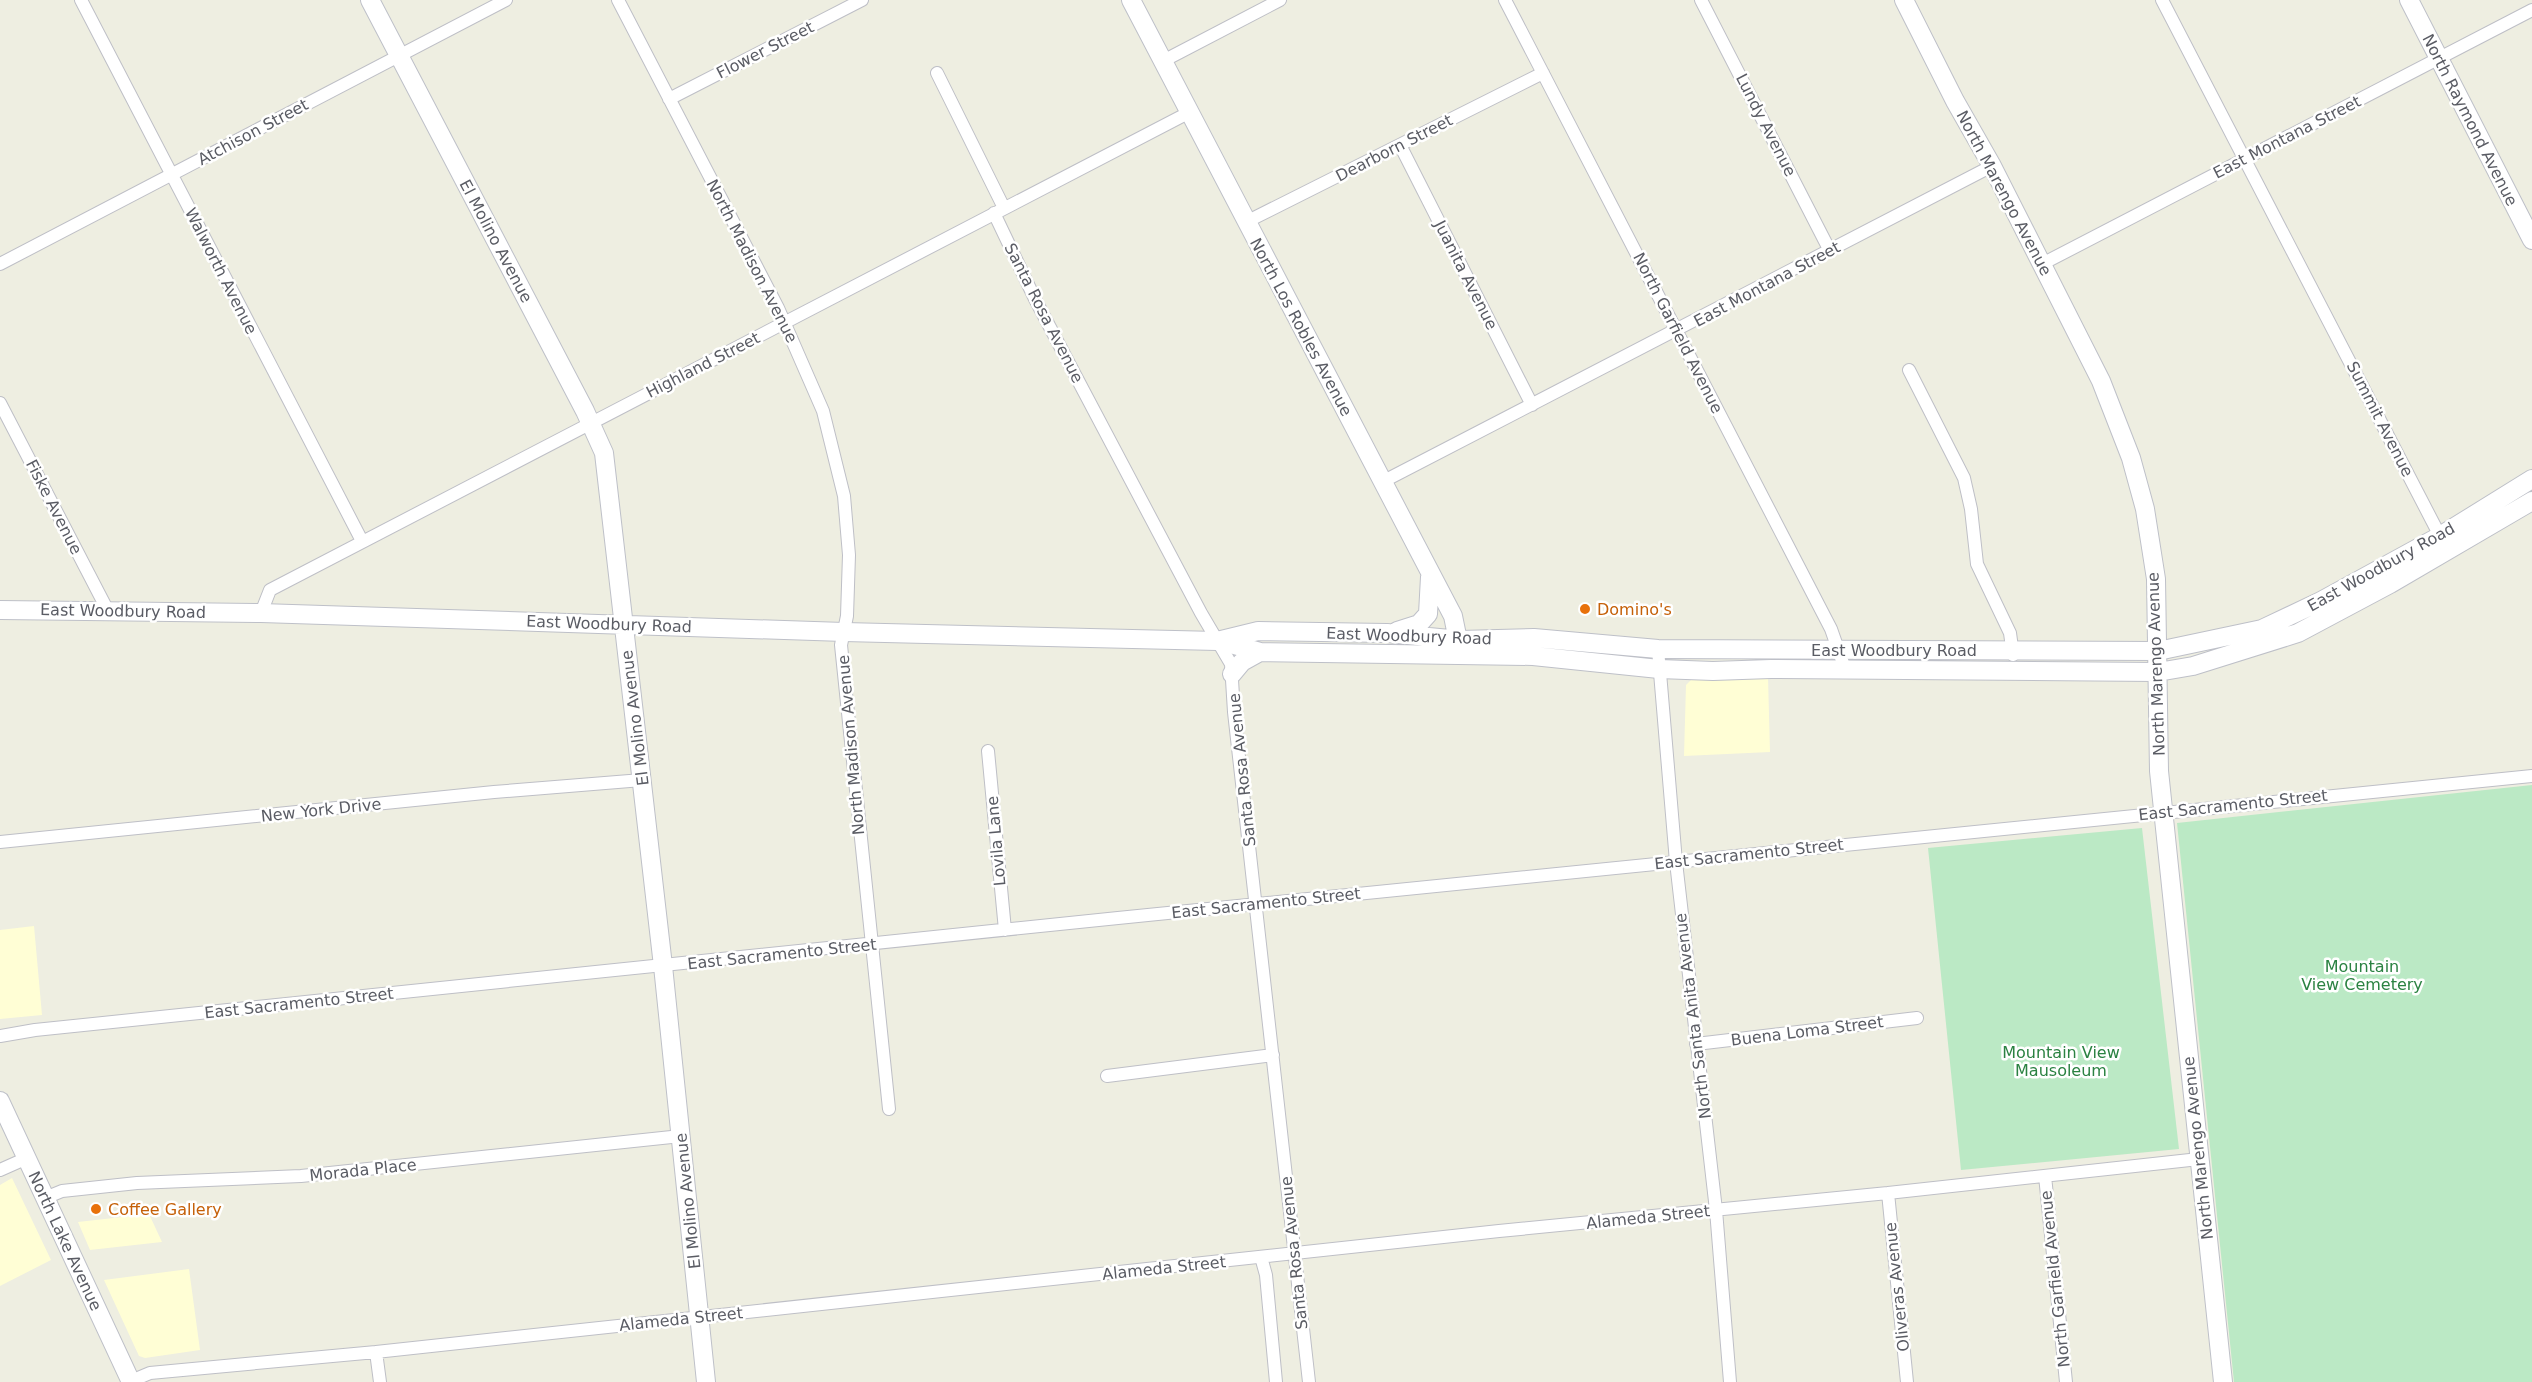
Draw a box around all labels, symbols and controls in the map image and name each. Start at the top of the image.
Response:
street label: Flower Street [713,17,817,83]
street label: North Raymond Avenue [2418,31,2522,209]
street label: Lundy Avenue [1732,70,1800,180]
street label: East Montana Street [2210,92,2364,182]
street label: Atchison Street [195,95,311,169]
street label: North Marengo Avenue [1952,107,2056,279]
street label: Dearborn Street [1332,110,1456,186]
street label: El Molino Avenue [456,176,536,306]
street label: North Madison Avenue [702,176,802,346]
street label: Walworth Avenue [181,205,261,337]
street label: Juanita Avenue [1430,216,1502,333]
street label: North Los Robles Avenue [1246,235,1356,419]
street label: East Montana Street [1691,237,1843,331]
street label: Santa Rosa Avenue [1001,240,1087,386]
street label: North Garfield Avenue [1629,250,1727,416]
street label: Highland Street [643,328,763,402]
street label: Summit Avenue [2343,358,2417,480]
street label: Fiske Avenue [22,456,86,558]
street label: East Woodbury Road [2304,518,2458,616]
street label: North Marengo Avenue [2143,572,2169,756]
street label: East Woodbury Road [40,600,206,622]
place label: Domino's [1597,600,1672,619]
marker: Domino's [1578,602,1592,616]
street label: East Woodbury Road [526,612,692,636]
street label: East Woodbury Road [1326,624,1492,648]
street label: East Woodbury Road [1811,641,1977,660]
street label: El Molino Avenue [617,649,653,787]
street label: North Madison Avenue [834,654,868,836]
street label: Santa Rosa Avenue [1224,692,1260,848]
street label: East Sacramento Street [2137,786,2329,824]
street label: New York Drive [260,794,382,826]
street label: Lovila Lane [983,795,1009,887]
street label: East Sacramento Street [1653,835,1845,873]
street label: East Sacramento Street [1170,884,1362,922]
street label: North Santa Anita Avenue [1671,912,1715,1120]
street label: East Sacramento Street [686,935,878,973]
park label: Mountain View Cemetery [2301,957,2423,994]
street label: East Sacramento Street [203,984,395,1022]
street label: Buena Loma Street [1730,1012,1884,1050]
park label: Mountain View Mausoleum [2002,1043,2120,1080]
street label: North Marengo Avenue [2179,1055,2217,1241]
street label: El Molino Avenue [671,1132,705,1270]
street label: Morada Place [309,1155,417,1185]
street label: North Lake Avenue [24,1168,106,1314]
street label: Santa Rosa Avenue [1276,1175,1312,1331]
street label: North Garfield Avenue [2036,1190,2074,1368]
place label: Coffee Gallery [108,1200,222,1219]
street label: Alameda Street [1585,1201,1711,1233]
marker: Coffee Gallery [89,1202,103,1216]
street label: Oliveras Avenue [1881,1221,1913,1353]
street label: Alameda Street [1101,1252,1227,1284]
street label: Alameda Street [618,1303,744,1335]

